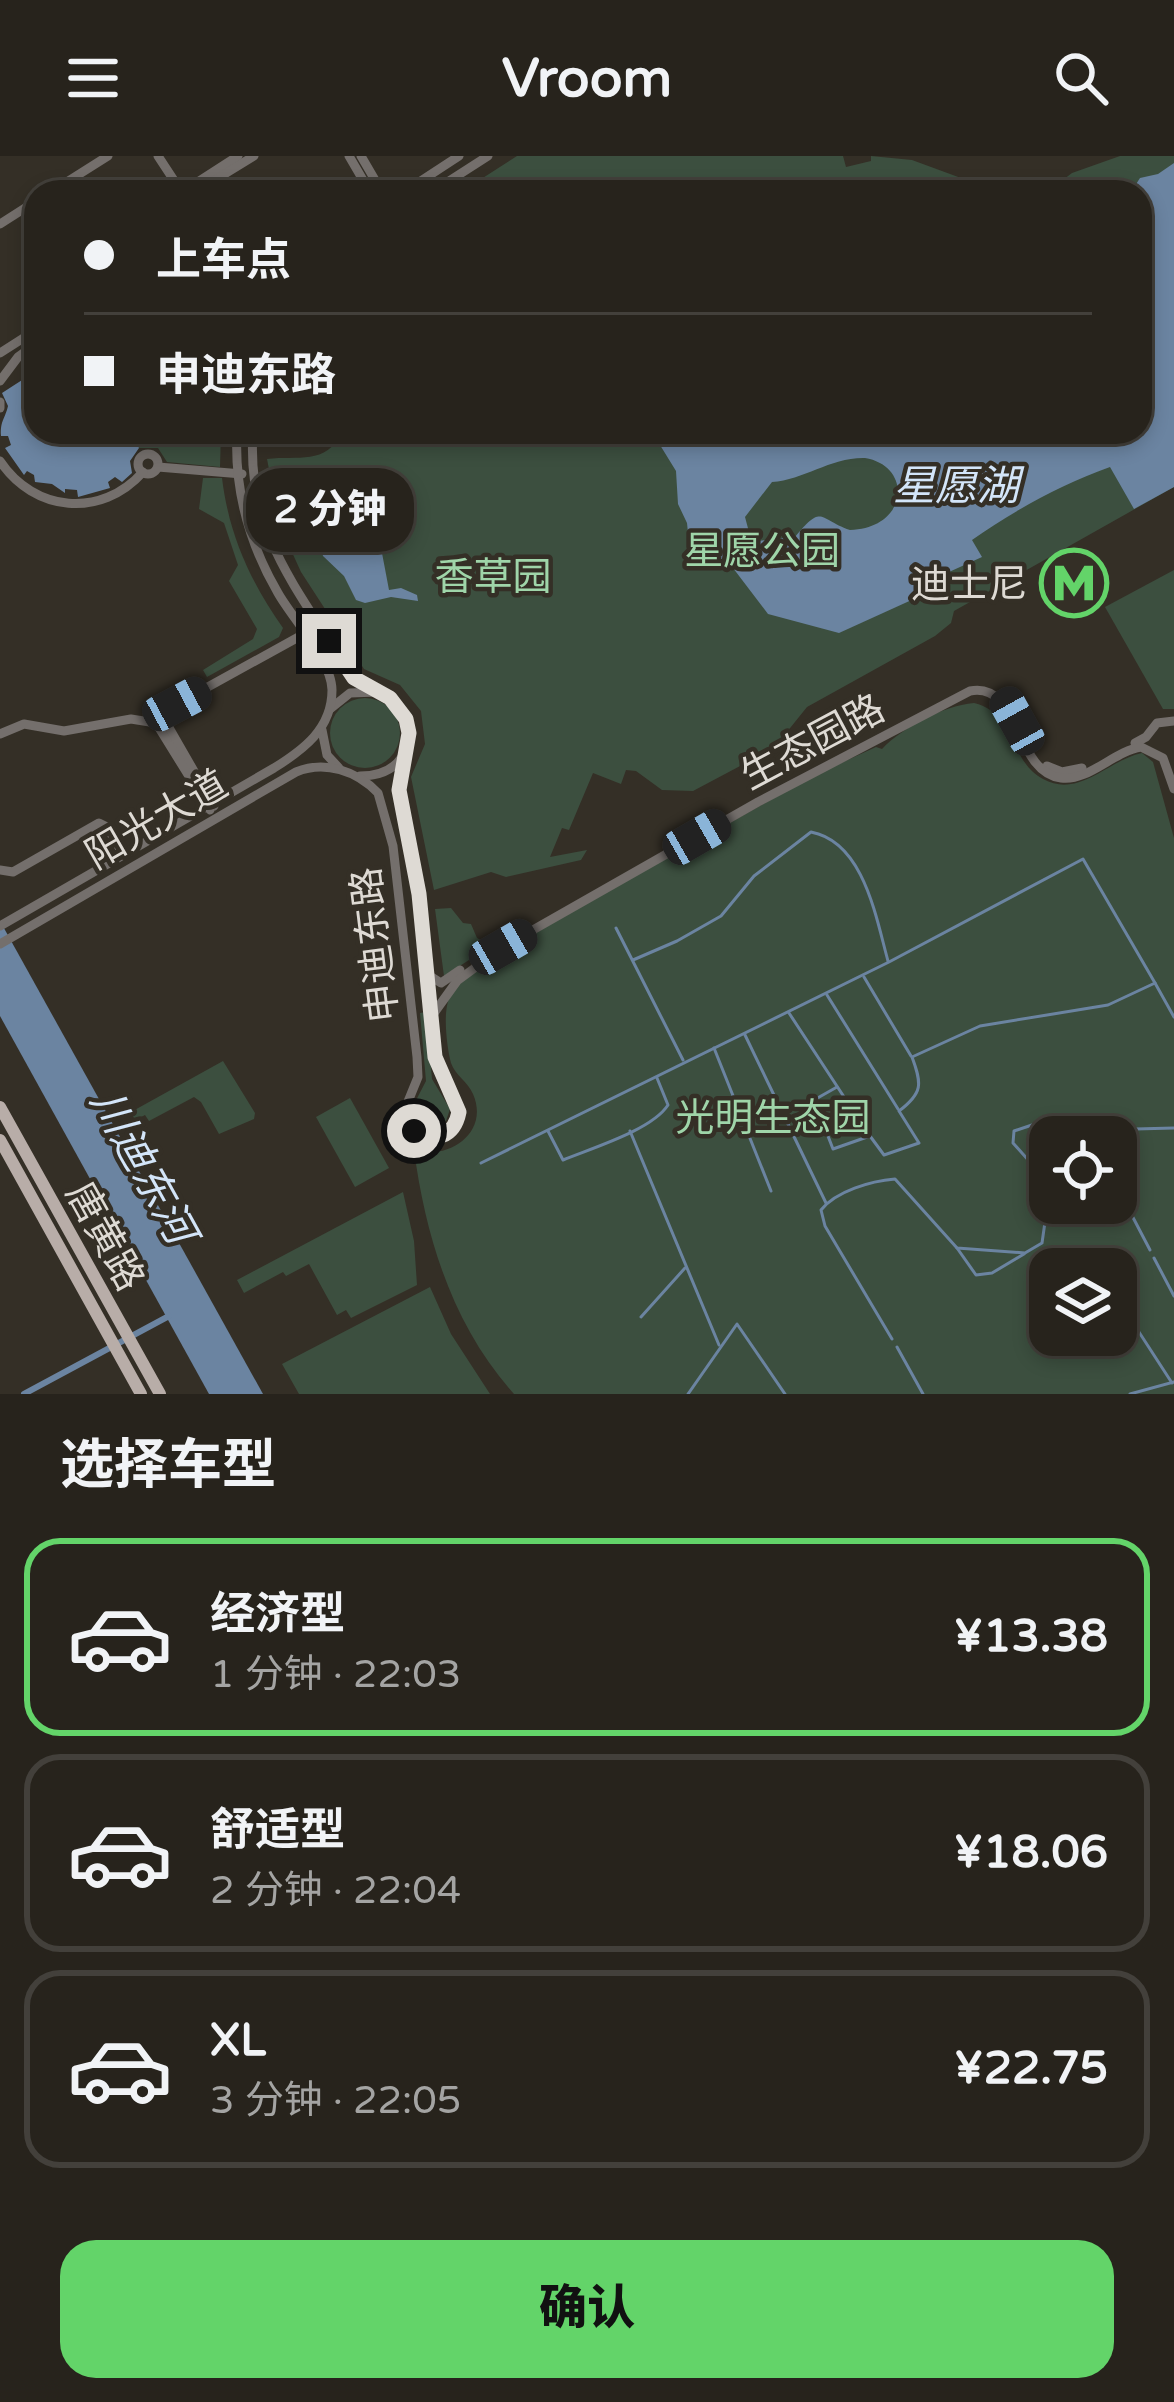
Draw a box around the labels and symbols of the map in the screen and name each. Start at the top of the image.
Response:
water label: 星愿湖 [893,461,1025,512]
callout: 2 分钟 [245,467,413,551]
park label: 星愿公园 [684,528,840,575]
metro station icon: 迪士尼 [1039,548,1109,618]
park label: 香草园 [434,554,552,601]
place label: 迪士尼 [911,561,1028,608]
route end [302,614,356,668]
car [137,671,217,737]
car [984,681,1050,761]
street label: 生态园路 [733,685,893,800]
street label: 阳光大道 [77,761,236,880]
car [657,803,737,871]
street label: 申迪东路 [343,865,408,1025]
car [463,913,543,981]
water label: 川迪东河 [80,1081,209,1259]
park label: 光明生态园 [675,1095,871,1142]
route start [387,1104,441,1158]
street label: 唐黄路 [56,1174,154,1299]

